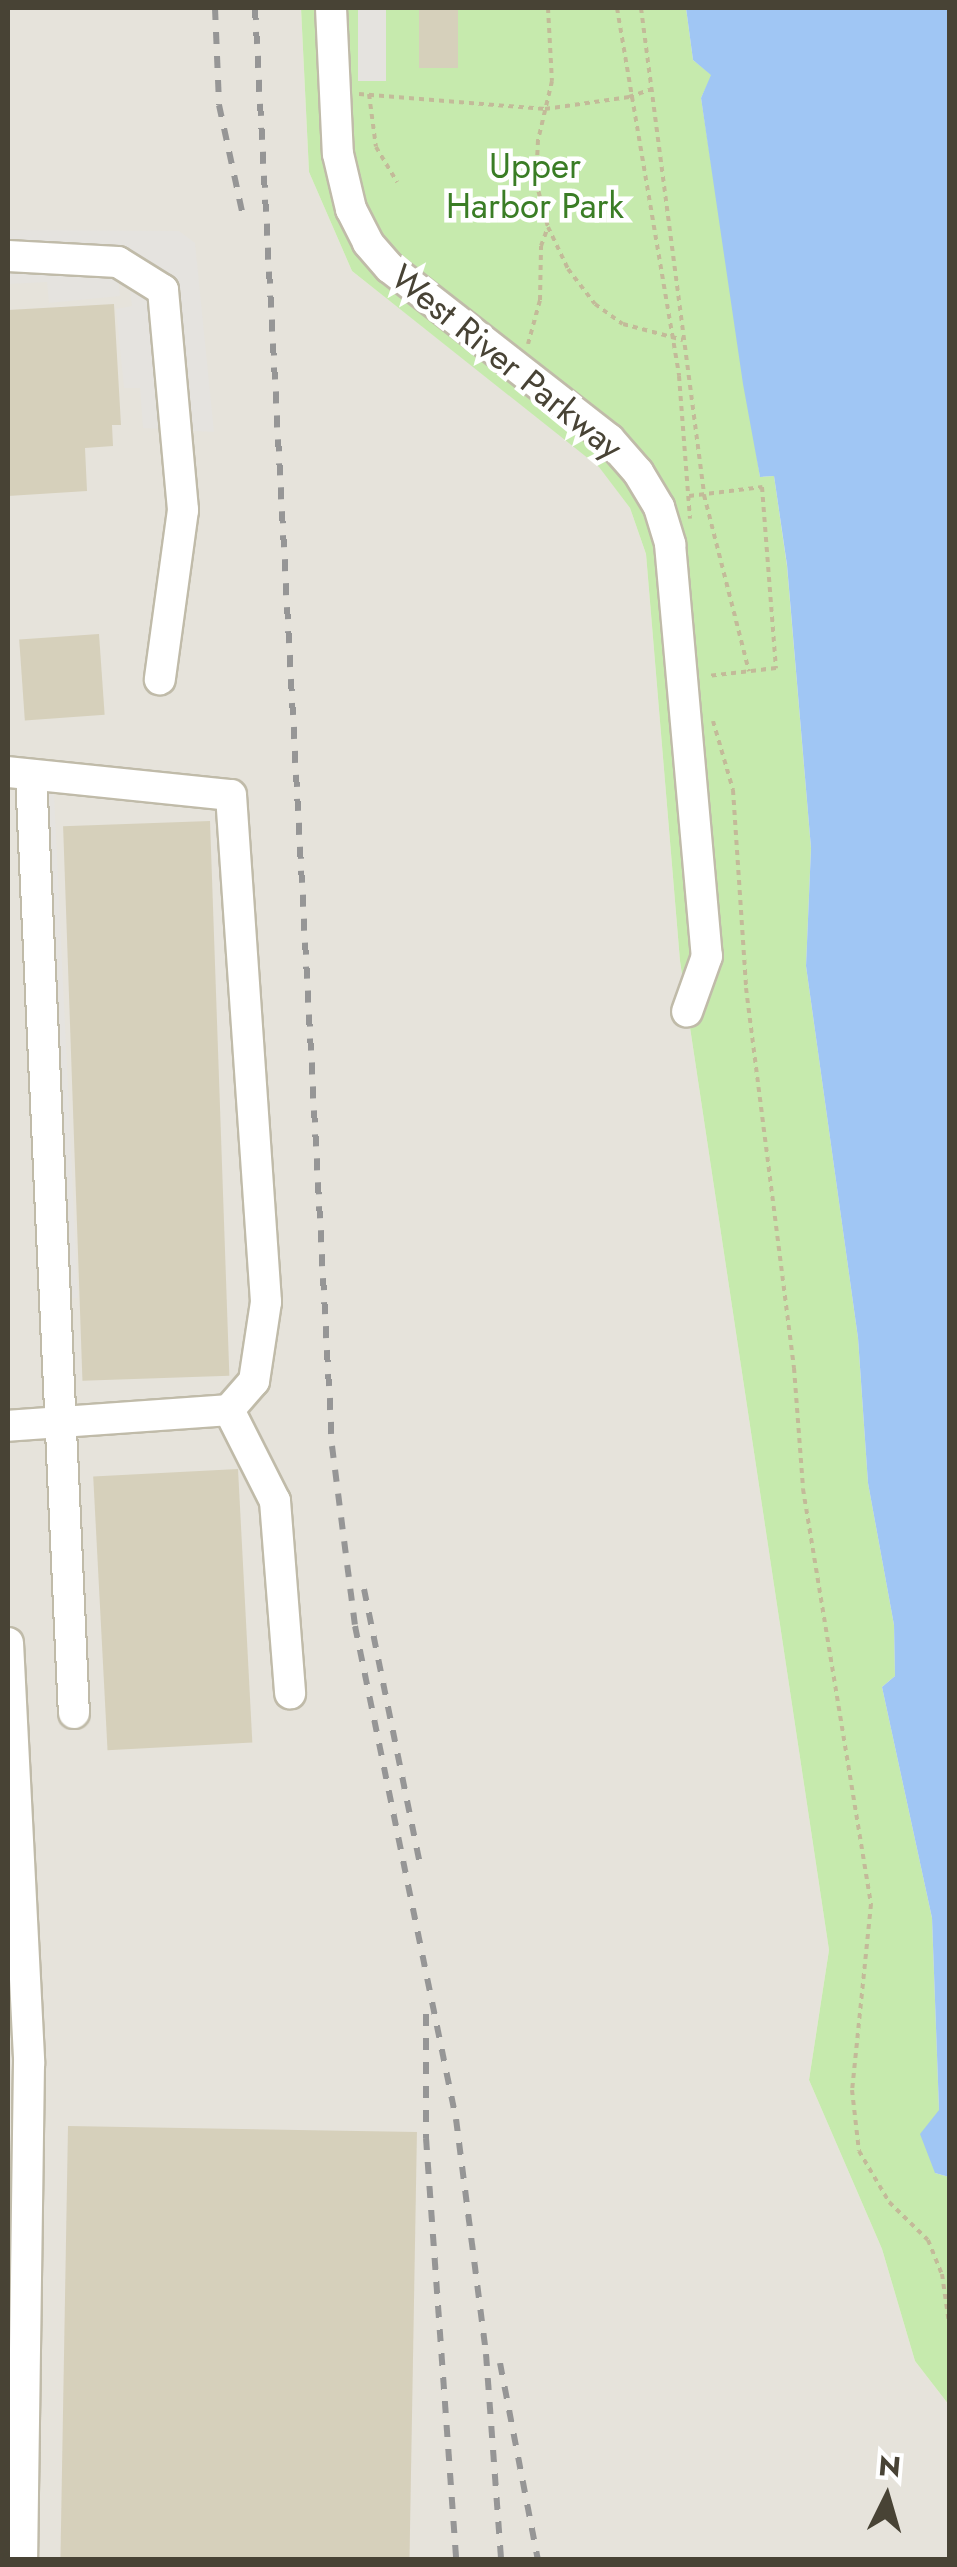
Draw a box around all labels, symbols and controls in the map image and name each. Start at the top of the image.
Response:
park label: Upper Harbor Park [446,145,624,227]
street label: West River Parkway [383,256,631,468]
text: N [877,2445,903,2488]
north arrow [837,2447,937,2547]

